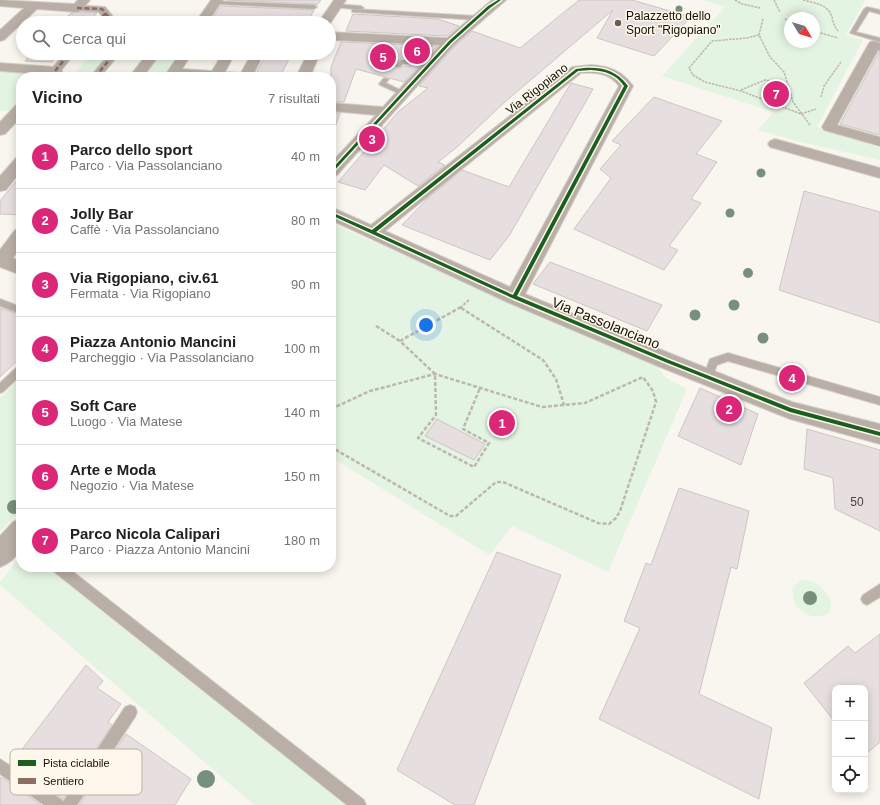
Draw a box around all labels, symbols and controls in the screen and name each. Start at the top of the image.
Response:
place label: Palazzetto dello Sport "Rigopiano" [626,9,721,37]
north arrow [784,12,820,48]
search box [16,16,336,60]
marker: Palazzetto dello Sport "Rigopiano" [613,18,623,28]
icon: search [30,27,52,49]
text: Cerca qui [62,30,126,47]
pin: 6 [404,36,430,66]
pin: 5 [370,42,396,72]
street label: Via Rigopiano [503,60,571,117]
pin: 7 [763,79,789,109]
text: Vicino [32,88,83,107]
text: 7 risultati [268,91,320,106]
pin: 3 [359,124,385,154]
text: Parco dello sport [70,141,193,158]
text: 1 [41,149,49,164]
text: 40 m [291,149,320,164]
text: Parco · Via Passolanciano [70,158,222,173]
text: Jolly Bar [70,205,133,222]
text: 2 [41,213,49,228]
text: 80 m [291,213,320,228]
text: Caffè · Via Passolanciano [70,222,219,237]
text: Via Rigopiano, civ.61 [70,269,219,286]
text: 3 [41,277,49,292]
text: 90 m [291,277,320,292]
text: Fermata · Via Rigopiano [70,286,211,301]
street label: Via Passolanciano [550,294,662,352]
your location [416,315,436,335]
text: Piazza Antonio Mancini [70,333,236,350]
text: 4 [41,341,49,356]
text: 100 m [284,341,320,356]
text: Parcheggio · Via Passolanciano [70,350,254,365]
pin: 4 [779,363,805,393]
pin: 2 [716,394,742,424]
text: Soft Care [70,397,137,414]
text: 5 [41,405,49,420]
text: 140 m [284,405,320,420]
pin: 1 [489,408,515,438]
text: Luogo · Via Matese [70,414,183,429]
text: Arte e Moda [70,461,156,478]
text: 6 [41,469,49,484]
text: 150 m [284,469,320,484]
text: Negozio · Via Matese [70,478,194,493]
house number: 50 [850,495,864,509]
text: Parco Nicola Calipari [70,525,220,542]
text: 7 [41,533,49,548]
text: 180 m [284,533,320,548]
text: Parco · Piazza Antonio Mancini [70,542,250,557]
map controls [832,685,868,793]
button: + [832,685,868,721]
button: − [832,721,868,757]
legend [10,749,142,795]
text: Pista ciclabile [43,757,110,769]
button: locate [832,757,868,793]
text: Sentiero [43,775,84,787]

